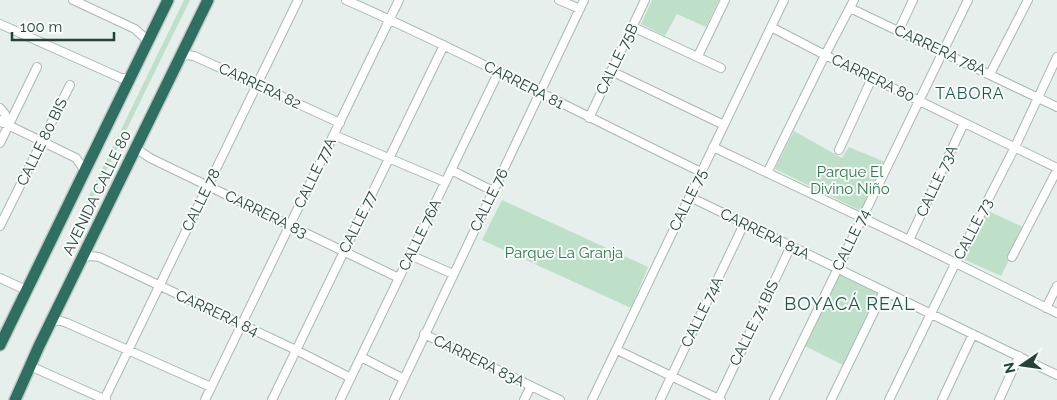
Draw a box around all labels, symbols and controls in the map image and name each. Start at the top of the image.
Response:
scale bar [12,10,115,42]
text: 100 m [20,18,62,36]
street label: CALLE 75B [592,21,642,97]
street label: CARRERA 78A [891,21,989,79]
street label: CARRERA 80 [828,50,918,106]
street label: CARRERA 81 [481,57,568,113]
street label: CARRERA 82 [216,59,304,113]
district label: TABORA [935,84,1005,103]
street label: CALLE 80 BIS [13,95,71,189]
street label: AVENIDA CALLE 80 [59,128,135,258]
street label: CALLE 77A [290,135,340,211]
street label: CALLE 73A [913,142,961,220]
park label: Parque El Divino Niño [810,163,890,198]
street label: CALLE 78 [178,166,224,234]
street label: CALLE 76 [466,166,512,234]
street label: CALLE 75 [665,166,711,234]
street label: CARRERA 83 [222,186,310,242]
street label: CALLE 77 [335,188,381,256]
street label: CALLE 73 [950,195,996,263]
street label: CALLE 76A [395,196,445,274]
street label: CARRERA 81A [717,204,813,264]
street label: CALLE 74 [828,206,874,274]
park label: Parque La Granja [505,244,623,262]
street label: CALLE 74A [677,274,727,350]
street label: CALLE 74 BIS [726,277,782,369]
street label: CARRERA 84 [173,286,261,340]
district label: BOYACÁ REAL [784,292,916,314]
street label: CARRERA 83A [430,331,528,391]
north arrow [997,340,1047,390]
text: N [1000,361,1018,375]

